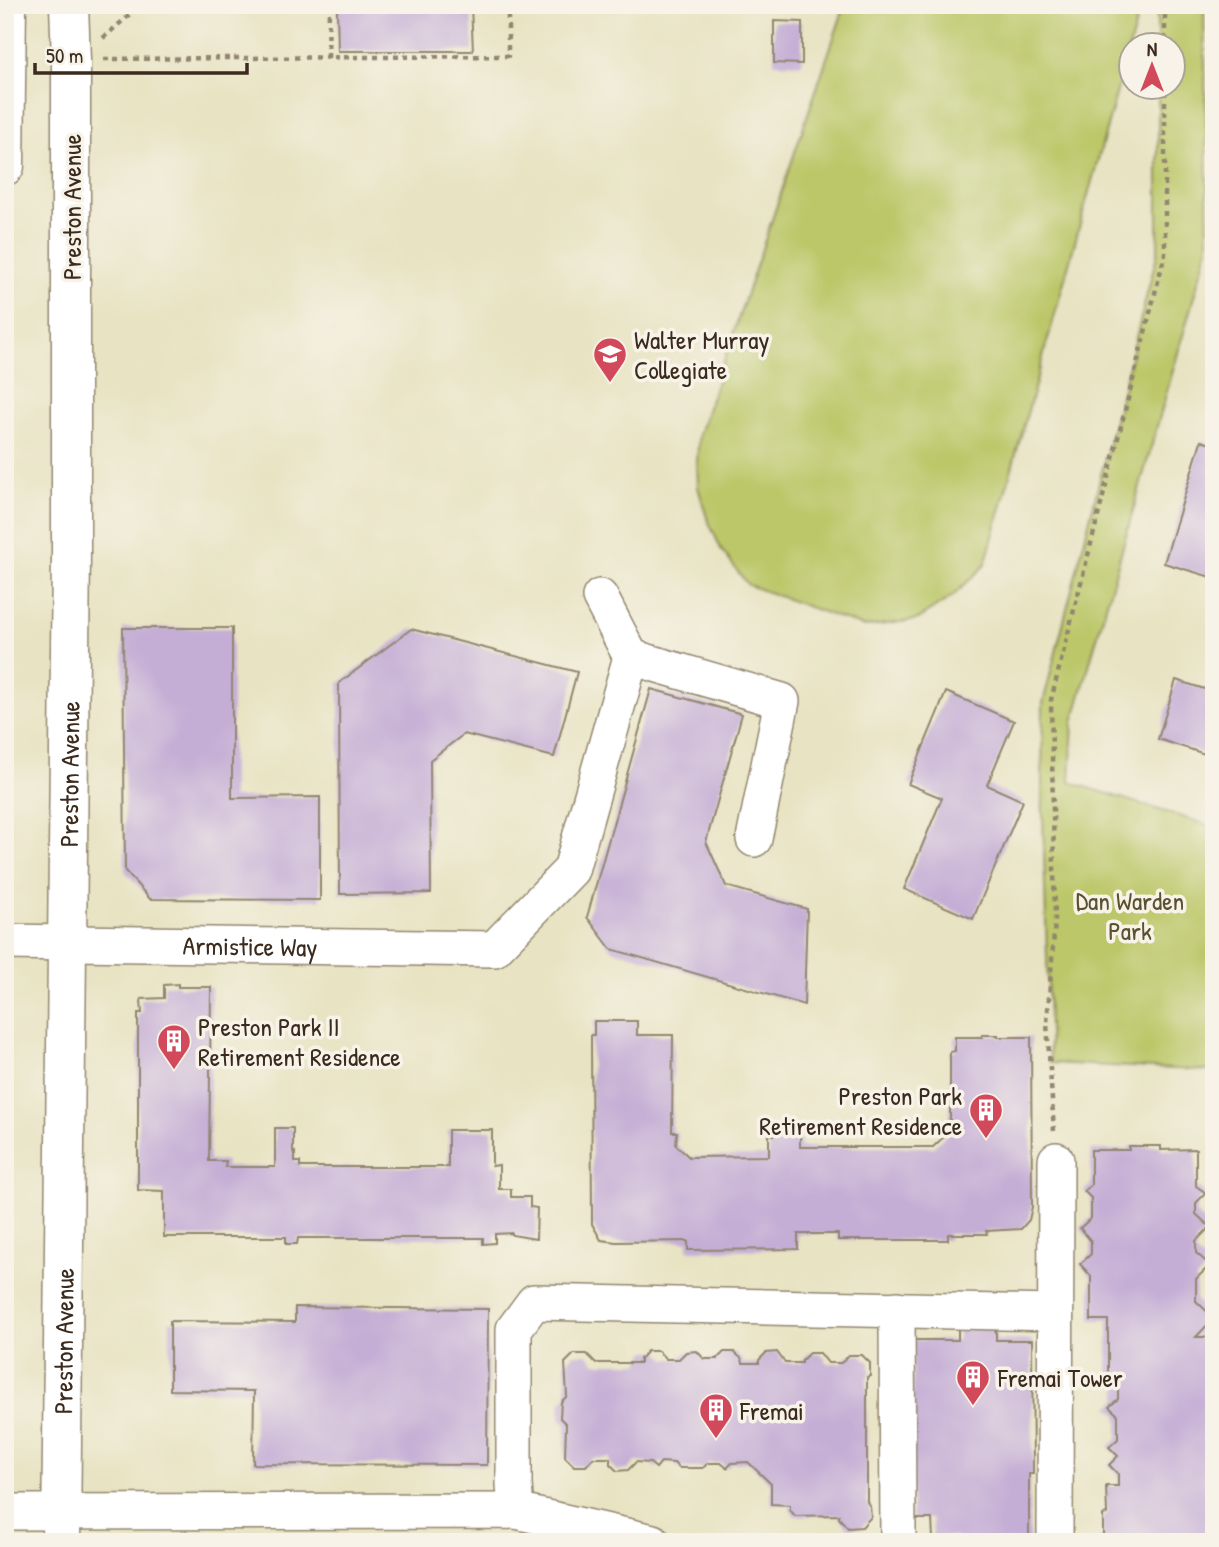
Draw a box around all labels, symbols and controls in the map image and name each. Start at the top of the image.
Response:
scale bar [35,32,247,76]
north arrow [1118,32,1188,102]
text: N [1147,36,1157,62]
text: 50 m [46,41,83,70]
street label: Preston Avenue [54,134,89,280]
place label: Walter Murray Collegiate [634,322,770,387]
school or university icon: Walter Murray Collegiate [591,335,629,384]
street label: Preston Avenue [51,701,87,847]
park label: Dan Warden Park [1076,883,1184,948]
street label: Armistice Way [182,927,318,964]
place label: Preston Park II Retirement Residence [198,1009,401,1074]
building icon: Preston Park II Retirement Residence [155,1022,193,1071]
place label: Preston Park Retirement Residence [759,1078,962,1143]
building icon: Preston Park Retirement Residence [967,1091,1005,1140]
street label: Preston Avenue [45,1268,81,1414]
building icon: Fremai Tower [954,1358,992,1407]
place label: Fremai Tower [997,1360,1123,1395]
building icon: Fremai [697,1391,735,1440]
place label: Fremai [739,1393,804,1428]

